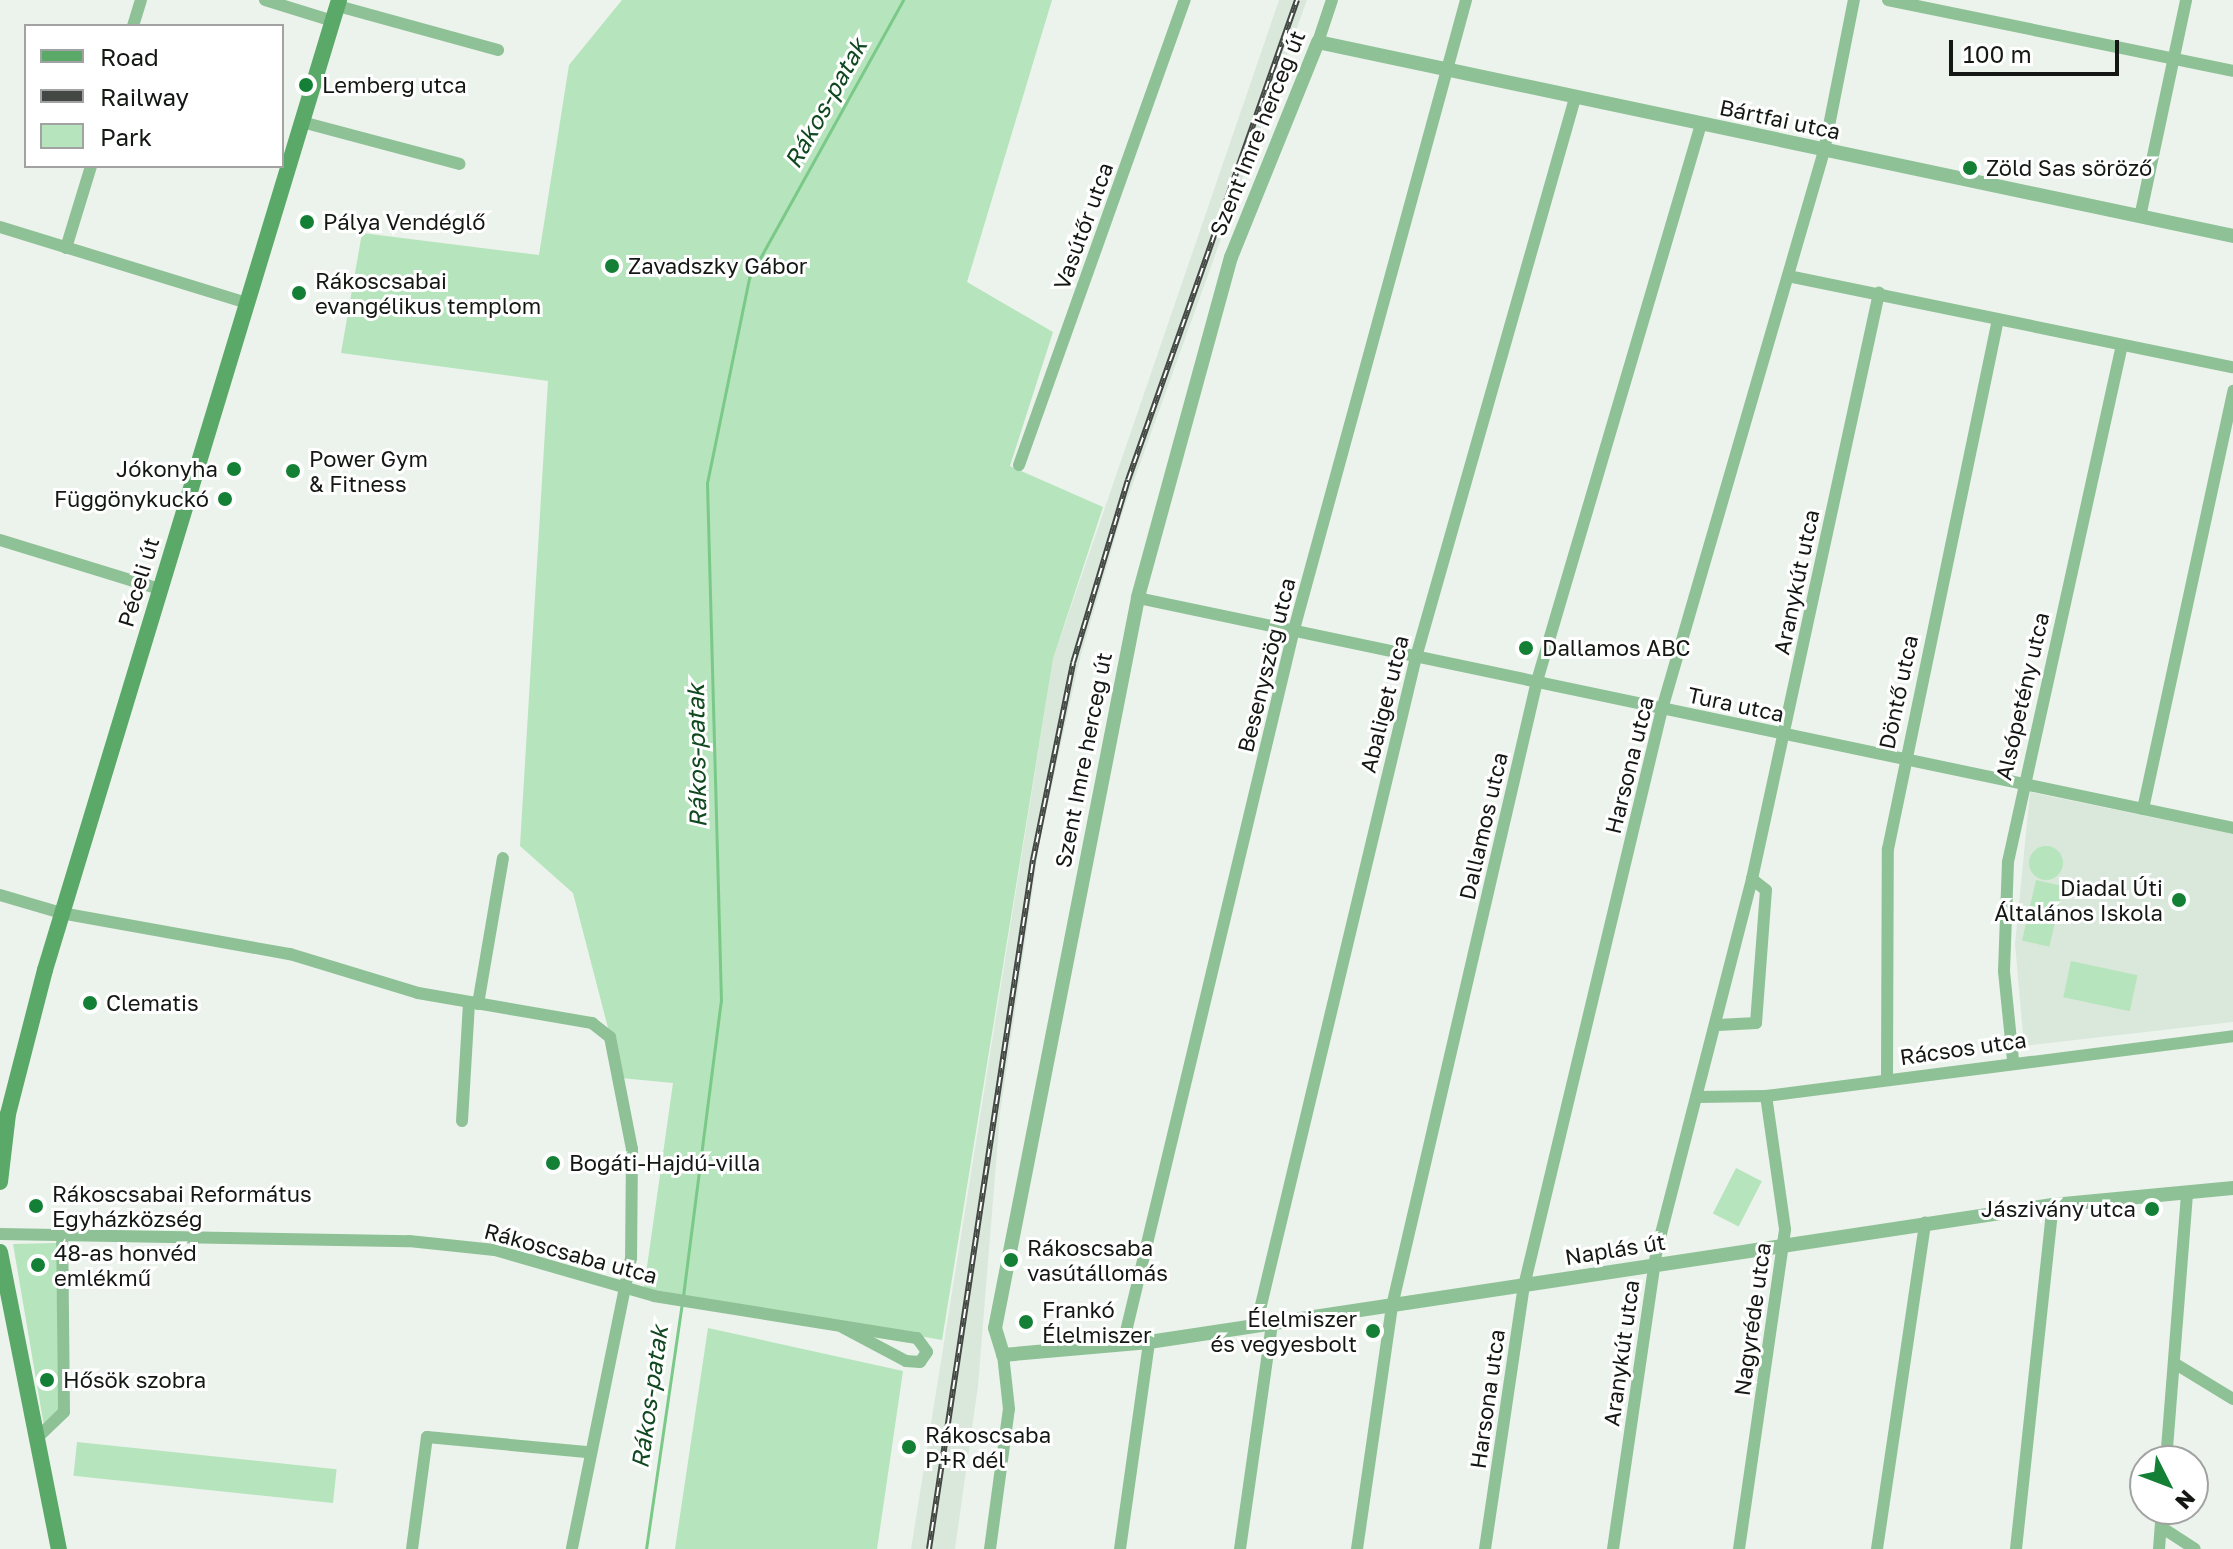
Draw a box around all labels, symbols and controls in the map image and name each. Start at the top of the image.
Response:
legend [24,24,284,168]
scale bar [1953,24,2123,74]
street label: Szent Imre herceg út [1204,27,1310,239]
water label: Rákos-patak [778,33,872,173]
text: 100 m [1963,39,2032,68]
text: Road [100,42,159,71]
place label: Lemberg utca [322,72,467,98]
marker: Lemberg utca [297,76,315,94]
text: Railway [100,82,189,111]
street label: Bártfai utca [1717,93,1843,145]
text: Park [100,122,152,151]
place label: Zöld Sas söröző [1986,155,2152,181]
street label: Vasútőr utca [1048,159,1118,293]
marker: Zöld Sas söröző [1961,159,1979,177]
place label: Pálya Vendéglő [323,209,485,235]
marker: Pálya Vendéglő [298,213,316,231]
place label: Zavadszky Gábor [628,253,807,279]
marker: Zavadszky Gábor [603,257,621,275]
place label: Rákoscsabai evangélikus templom [315,267,541,318]
marker: Rákoscsabai evangélikus templom [290,284,308,302]
place label: Power Gym & Fitness [309,445,428,496]
place label: Jókonyha [116,456,218,482]
marker: Jókonyha [225,460,243,478]
marker: Power Gym & Fitness [284,462,302,480]
place label: Függönykuckó [54,486,209,512]
marker: Függönykuckó [216,490,234,508]
street label: Aranykút utca [1768,507,1824,657]
street label: Péceli út [112,534,164,630]
street label: Besenyszög utca [1232,575,1300,755]
street label: Alsópetény utca [1990,609,2054,783]
street label: Abaliget utca [1354,633,1414,775]
street label: Döntő utca [1873,633,1923,751]
place label: Dallamos ABC [1542,635,1690,661]
marker: Dallamos ABC [1517,639,1535,657]
street label: Szent Imre herceg út [1049,650,1117,870]
street label: Tura utca [1685,681,1787,727]
water label: Rákos-patak [680,684,712,828]
street label: Harsona utca [1599,694,1659,836]
street label: Dallamos utca [1453,750,1513,902]
place label: Diadal Úti Általános Iskola [1994,874,2163,926]
marker: Diadal Úti Általános Iskola [2170,891,2188,909]
place label: Clematis [106,990,199,1016]
marker: Clematis [81,994,99,1012]
street label: Rácsos utca [1898,1026,2028,1070]
place label: Bogáti-Hajdú-villa [569,1150,760,1176]
marker: Bogáti-Hajdú-villa [544,1154,562,1172]
place label: Rákoscsabai Református Egyházközség [52,1180,312,1232]
place label: Jászivány utca [1981,1196,2136,1222]
marker: Rákoscsabai Református Egyházközség [27,1197,45,1215]
marker: Jászivány utca [2143,1200,2161,1218]
street label: Rákoscsaba utca [482,1217,660,1289]
street label: Naplás út [1563,1228,1667,1270]
place label: Rákoscsaba vasútállomás [1027,1234,1168,1286]
place label: 48-as honvéd emlékmű [54,1239,197,1290]
street label: Nagyréde utca [1728,1241,1776,1397]
marker: Rákoscsaba vasútállomás [1002,1251,1020,1269]
marker: 48-as honvéd emlékmű [29,1256,47,1274]
street label: Aranykút utca [1598,1278,1644,1428]
place label: Frankó Élelmiszer [1042,1296,1152,1348]
place label: Élelmiszer és vegyesbolt [1210,1305,1357,1356]
marker: Frankó Élelmiszer [1017,1313,1035,1331]
marker: Élelmiszer és vegyesbolt [1364,1322,1382,1340]
water label: Rákos-patak [625,1324,673,1470]
street label: Harsona utca [1464,1328,1510,1470]
place label: Hősök szobra [63,1367,206,1393]
marker: Hősök szobra [38,1371,56,1389]
place label: Rákoscsaba P+R dél [925,1421,1051,1472]
marker: Rákoscsaba P+R dél [900,1438,918,1456]
north arrow [2129,1445,2209,1525]
text: N [2170,1485,2201,1515]

